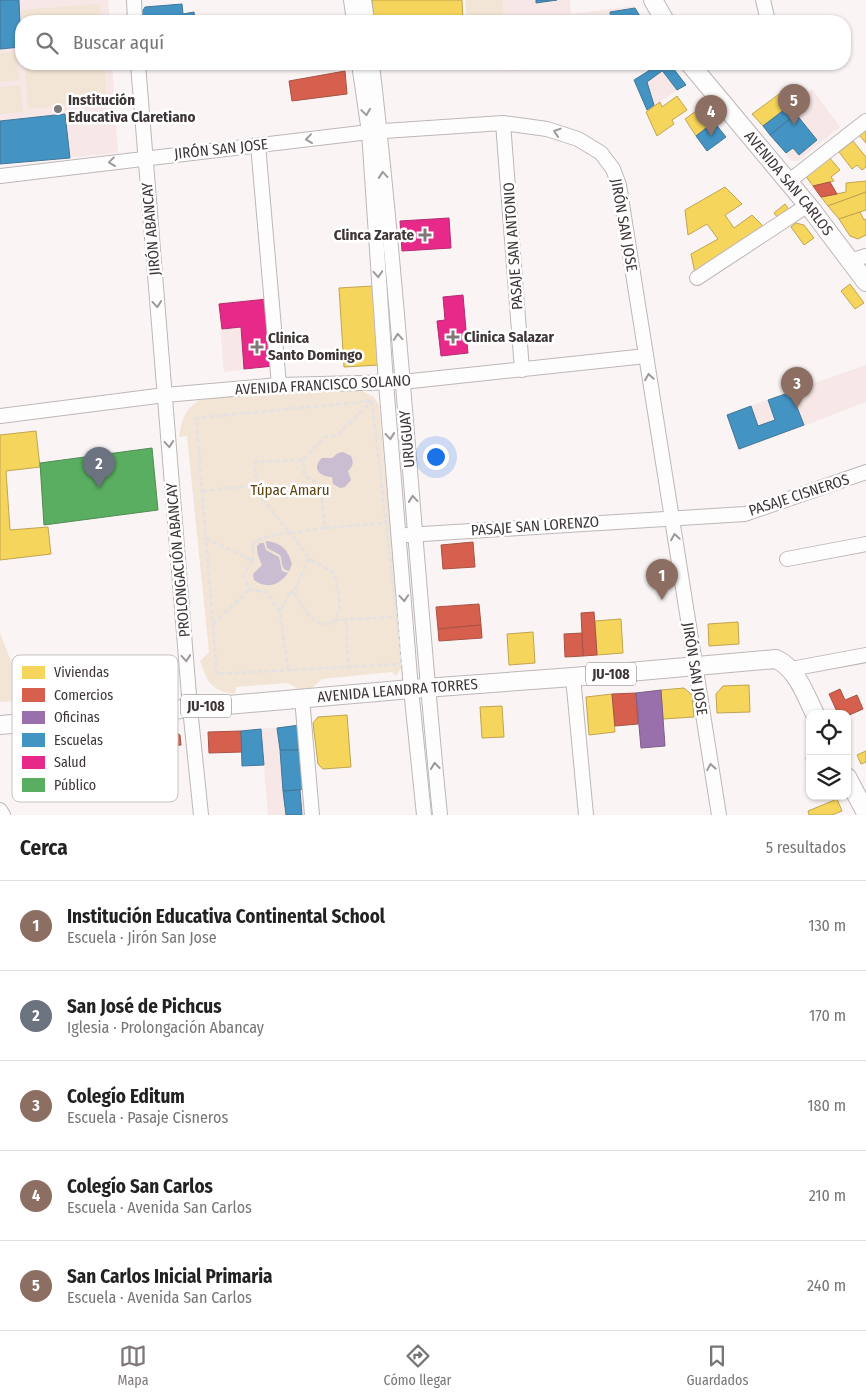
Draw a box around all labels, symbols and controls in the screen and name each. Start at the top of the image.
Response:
search box [15,15,851,70]
icon: search [33,29,61,57]
text: Buscar aquí [73,31,164,54]
pin: 5 [778,84,810,125]
place label: Institución Educativa Claretiano [68,91,195,126]
pin: 4 [695,95,727,136]
marker: Institución Educativa Claretiano [52,103,64,115]
one-way arrow [360,108,371,116]
street label: AVENIDA SAN CARLOS [741,127,837,239]
one-way arrow [553,128,562,138]
one-way arrow [304,133,312,144]
street label: JIRÓN SAN JOSE [173,135,269,163]
one-way arrow [108,156,117,166]
one-way arrow [378,171,389,179]
street label: JIRÓN SAN JOSE [607,177,641,273]
street label: JIRÓN ABANCAY [138,181,164,276]
street label: PASAJE SAN ANTONIO [500,182,526,310]
place label: Clinca Zarate [334,226,414,244]
marker: Clinca Zarate [418,228,432,242]
one-way arrow [373,270,384,278]
one-way arrow [151,301,162,309]
place label: Clinica Salazar [464,328,555,346]
place label: Clinica Santo Domingo [268,329,363,364]
marker: Clinica Salazar [446,330,460,344]
one-way arrow [393,333,404,341]
marker: Clinica Santo Domingo [250,340,264,354]
pin: 3 [781,367,813,408]
street label: AVENIDA FRANCISCO SOLANO [235,371,411,399]
one-way arrow [645,372,655,381]
street label: URUGUAY [395,409,418,468]
one-way arrow [385,432,396,440]
one-way arrow [163,440,174,448]
your location [423,444,449,470]
pin: 2 [83,447,115,488]
street label: PASAJE CISNEROS [746,470,852,520]
street label: PROLONGACIÓN ABANCAY [162,481,194,638]
park label: Túpac Amaru [250,481,330,499]
one-way arrow [408,495,419,503]
street label: PASAJE SAN LORENZO [470,513,600,539]
one-way arrow [670,533,680,542]
pin: 1 [646,559,678,600]
one-way arrow [398,594,409,602]
street label: JIRÓN SAN JOSE [679,621,711,717]
one-way arrow [180,654,191,662]
legend [12,655,178,802]
road number: JU-108 [586,662,636,686]
text: Viviendas [54,664,109,681]
street label: AVENIDA LEANDRA TORRES [316,675,478,706]
text: Comercios [54,687,113,704]
road number: JU-108 [181,694,231,718]
text: Oficinas [54,709,100,726]
map controls [806,710,851,800]
button: locate [806,710,851,755]
text: Escuelas [54,732,103,749]
text: Salud [54,754,86,771]
button: layers [806,755,851,800]
one-way arrow [430,762,441,770]
one-way arrow [706,762,717,770]
text: Público [54,777,96,794]
text: Cerca [20,835,68,861]
text: 5 resultados [766,838,846,857]
text: Institución Educativa Continental School [67,905,385,928]
text: 1 [33,916,39,935]
text: 130 m [808,916,846,935]
text: Escuela · Jirón San Jose [67,928,217,947]
text: San José de Pichcus [67,995,222,1018]
text: 2 [32,1006,40,1025]
text: 170 m [809,1006,846,1025]
text: Iglesia · Prolongación Abancay [67,1018,264,1037]
text: Colegío Editum [67,1085,185,1108]
text: 3 [32,1096,40,1115]
text: 180 m [807,1096,846,1115]
text: Escuela · Pasaje Cisneros [67,1108,228,1127]
text: Colegío San Carlos [67,1175,213,1198]
text: 4 [32,1186,40,1205]
text: 210 m [809,1186,846,1205]
text: Escuela · Avenida San Carlos [67,1198,252,1217]
text: San Carlos Inicial Primaria [67,1265,273,1288]
text: 5 [32,1276,40,1295]
text: 240 m [807,1276,846,1295]
text: Escuela · Avenida San Carlos [67,1288,252,1307]
tab: Mapa [118,1342,149,1389]
tab: Cómo llegar [384,1342,451,1389]
tab: Guardados [687,1342,748,1389]

